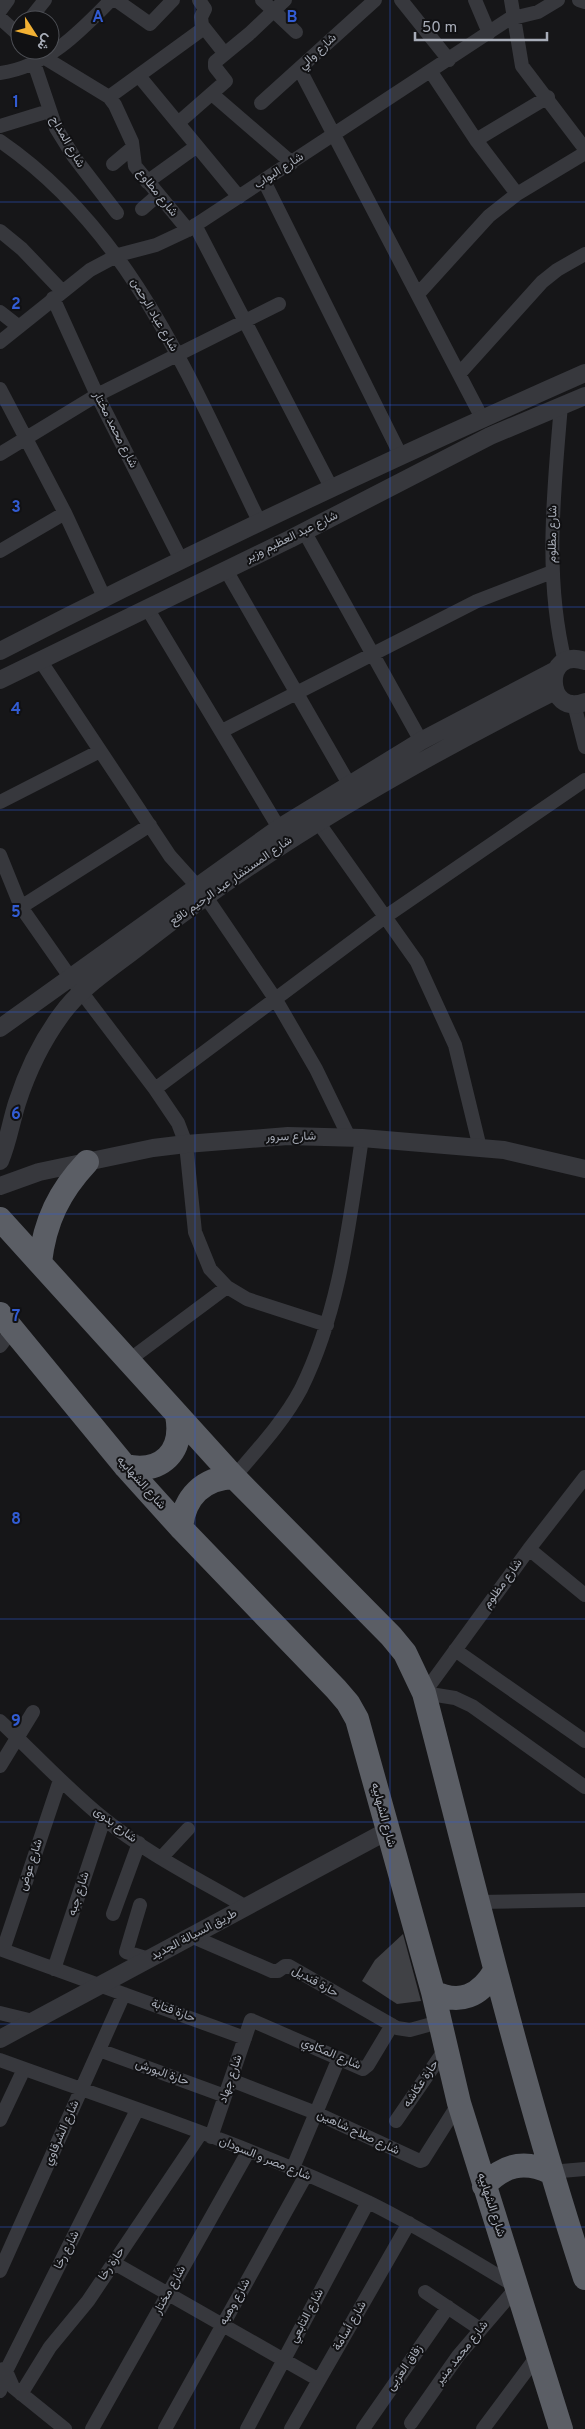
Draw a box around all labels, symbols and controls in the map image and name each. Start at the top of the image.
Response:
text: A [92,8,104,28]
text: B [286,8,298,28]
north arrow [10,10,60,60]
scale bar [415,10,548,42]
text: 50 m [422,19,457,38]
text: ش [32,30,56,54]
street label: شارع والي [296,30,341,74]
text: 1 [13,93,19,113]
street label: شارع المداح [46,113,88,171]
street label: شارع البواب [251,149,307,193]
street label: شارع مطاوع [133,166,181,220]
street label: شارع عباد الرحمن [126,275,182,355]
text: 2 [11,295,21,315]
street label: شارع محمد مختار [88,388,141,471]
text: 3 [11,498,21,518]
street label: شارع مظلوم [544,505,562,563]
street label: شارع عبد العظيم وزير [242,508,341,567]
text: 4 [11,700,21,720]
street label: شارع المستشار عبد الرحيم نافع [166,832,296,930]
text: 5 [11,903,21,923]
text: 6 [11,1105,21,1125]
street label: شارع سرور [265,1129,316,1145]
text: 7 [12,1307,20,1327]
street label: شارع الشهابيه [113,1453,169,1513]
text: 8 [11,1510,21,1530]
street label: شارع مظلوم [480,1556,526,1612]
text: 9 [11,1712,21,1732]
street label: شارع الشهابيه [367,1781,399,1849]
street label: شارع بدوى [90,1803,140,1847]
street label: شارع عوض [15,1837,47,1893]
street label: شارع جبه [64,1870,94,1918]
street label: طريق السيالة الجديد [148,1905,240,1964]
street label: حارة قنديل [289,1963,341,2001]
street label: حارة قتابة [149,1996,197,2026]
street label: شارع المكاوي [298,2034,363,2075]
street label: شارع جهاد [215,2053,247,2105]
street label: حارة البورش [133,2056,191,2090]
street label: حارة عكاشه [399,2057,443,2111]
street label: شارع الشرقاوي [41,2098,84,2168]
street label: شارع صلاح شاهين [314,2107,402,2159]
street label: شارع مصر و السودان [217,2133,313,2185]
street label: شارع الشهابيه [473,2171,509,2239]
street label: شارع رخا [50,2228,84,2272]
street label: حارة رخا [95,2244,129,2284]
street label: شارع مختار [150,2263,190,2318]
street label: شارع وهبه [216,2276,254,2328]
street label: شارع التابعي [286,2286,329,2346]
street label: شارع أسامة [329,2298,371,2354]
street label: شارع محمد منير [431,2318,492,2389]
street label: زقاق العزبى [383,2342,427,2394]

